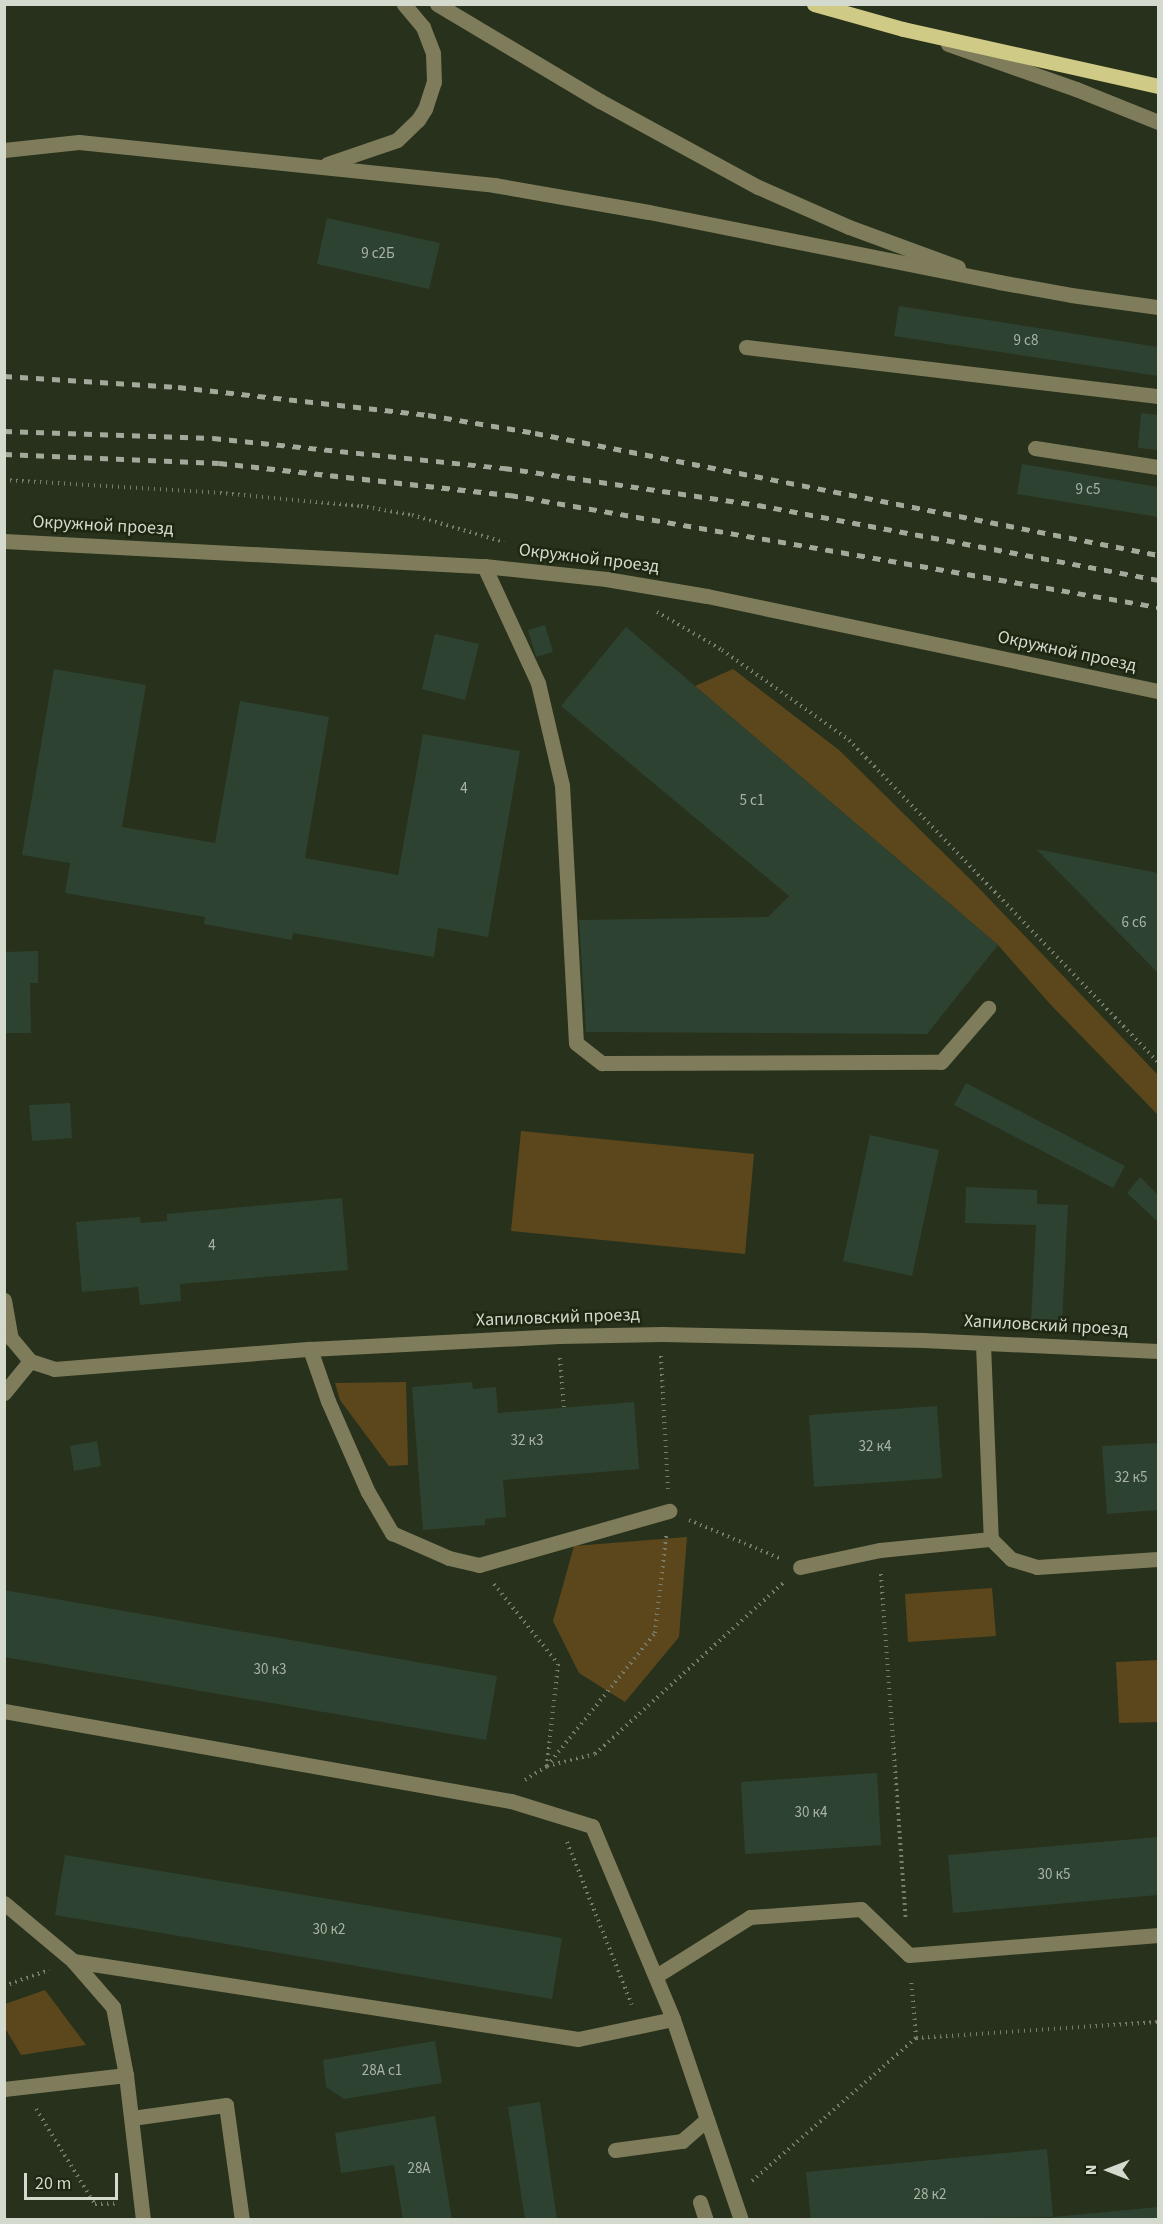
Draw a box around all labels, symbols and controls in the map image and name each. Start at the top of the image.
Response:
house number: 9 с2Б [361,245,395,263]
house number: 9 c8 [1014,332,1038,350]
house number: 9 c5 [1076,481,1100,499]
street label: Окружной проезд [32,512,174,540]
street label: Окружной проезд [517,540,661,578]
street label: Окружной проезд [996,627,1138,677]
house number: 4 [460,780,468,798]
house number: 5 с1 [740,792,764,810]
house number: 6 с6 [1122,914,1146,932]
house number: 4 [208,1237,216,1255]
street label: Хапиловский проезд [476,1304,640,1332]
street label: Хапиловский проезд [963,1311,1129,1341]
house number: 32 к3 [511,1432,543,1450]
house number: 32 к4 [859,1438,891,1456]
house number: 32 к5 [1115,1469,1147,1487]
house number: 30 к3 [254,1661,286,1679]
house number: 30 к4 [795,1804,827,1822]
house number: 30 к5 [1038,1866,1070,1884]
house number: 30 к2 [313,1921,345,1939]
house number: 28А с1 [362,2062,402,2080]
north arrow [1079,2140,1139,2200]
house number: 28А [407,2160,431,2178]
scale bar [27,2161,122,2199]
text: N [1080,2165,1102,2175]
text: 20 m [35,2171,71,2196]
house number: 28 к2 [914,2186,946,2204]

